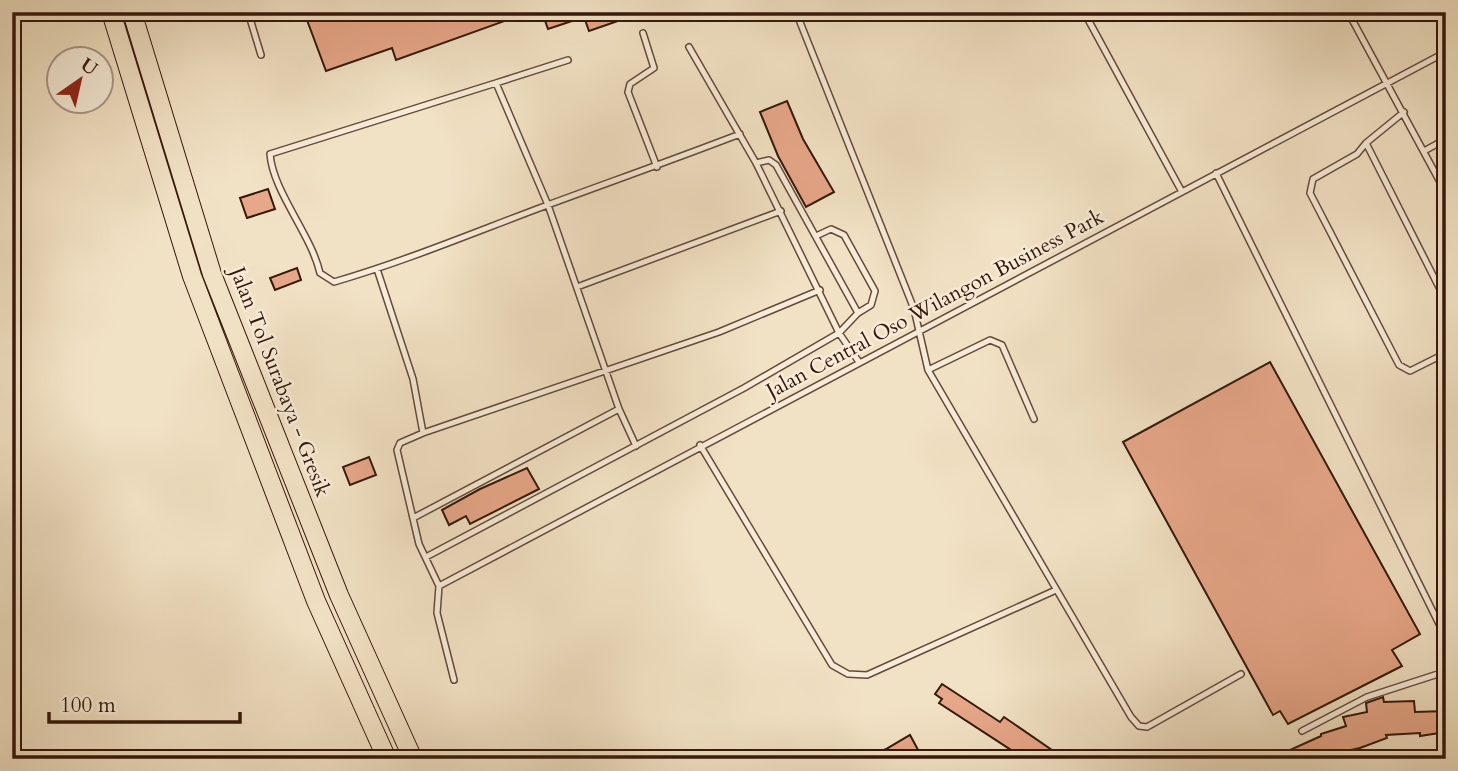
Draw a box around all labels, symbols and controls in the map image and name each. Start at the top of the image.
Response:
north arrow [46,46,116,116]
text: U [75,52,103,82]
street label: Jalan Central Oso Wilangon Business Park [758,202,1110,407]
street label: Jalan Tol Surabaya - Gresik [222,260,337,502]
scale bar [49,680,240,724]
text: 100 m [60,691,116,720]

